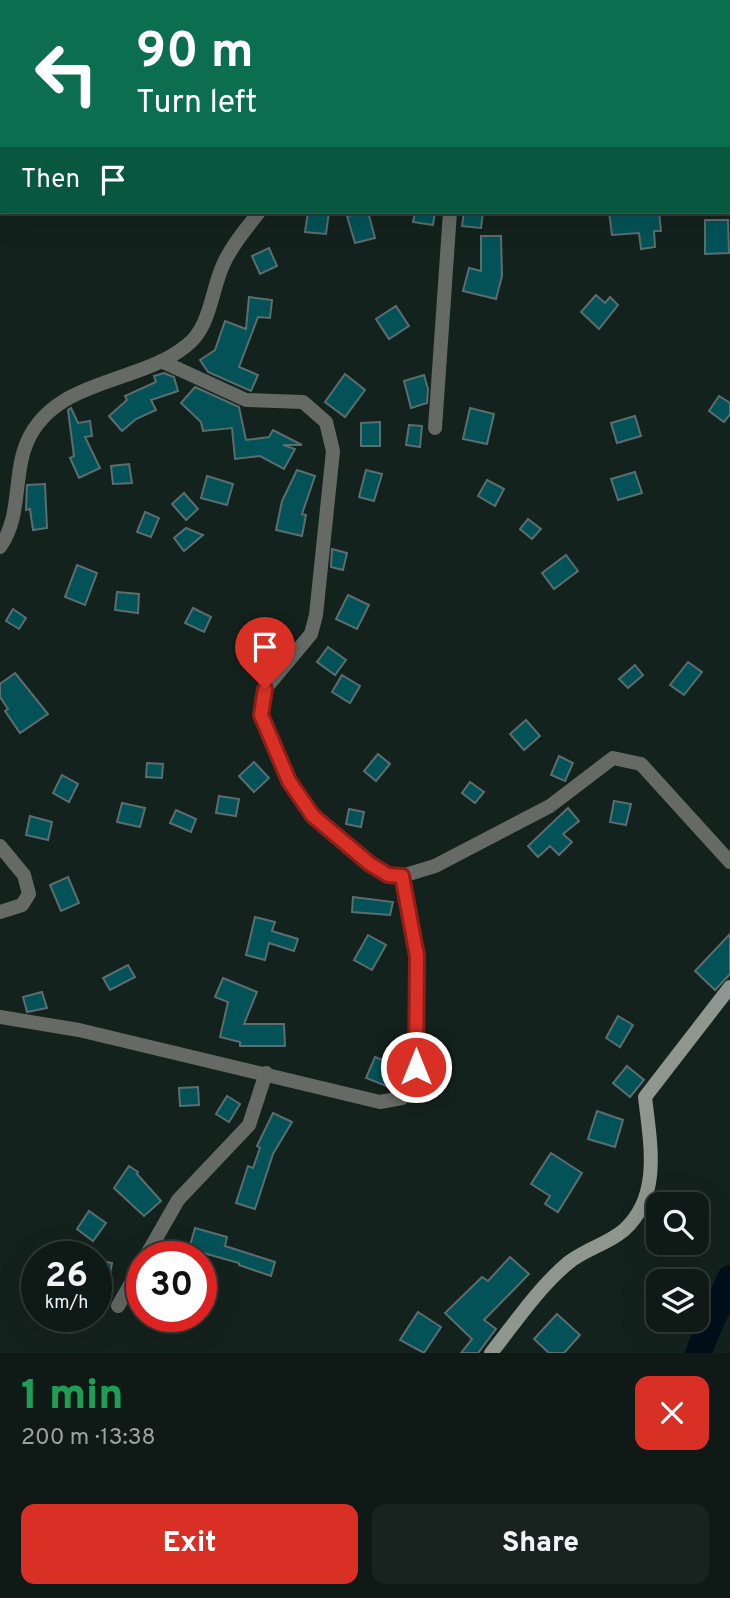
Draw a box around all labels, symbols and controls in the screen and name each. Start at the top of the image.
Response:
text: 90 m [136,23,254,85]
icon: left [21,28,112,119]
text: Turn left [136,84,257,124]
icon: arrive [94,161,132,199]
text: Then [21,164,80,197]
pin [235,617,295,689]
icon: arrive [246,628,284,666]
position arrow [379,1030,453,1104]
map controls [646,1192,709,1332]
button: search [646,1192,709,1255]
speed limit sign: 30 [126,1241,217,1332]
text: 26 [45,1255,88,1299]
button: layers [646,1269,709,1332]
text: km/h [45,1292,88,1315]
text: 1 min [21,1371,124,1424]
button: close [635,1376,709,1450]
text: 200 m · 13:38 [21,1424,156,1453]
button: Exit [21,1504,358,1584]
button: Share [372,1504,709,1584]

